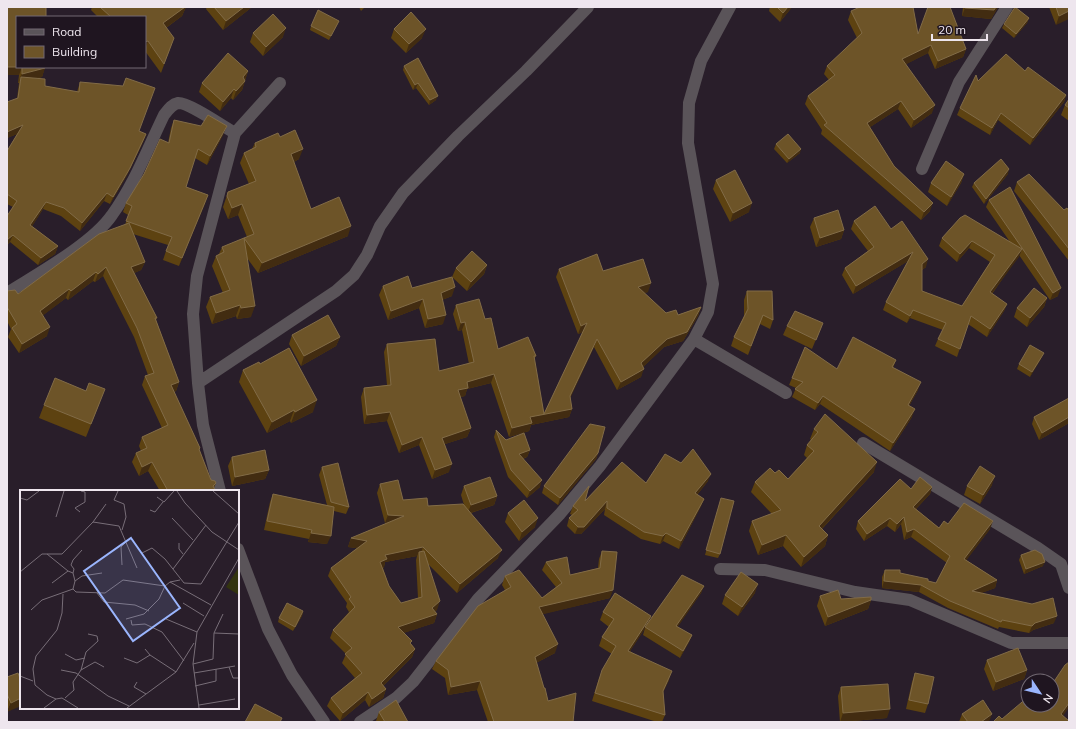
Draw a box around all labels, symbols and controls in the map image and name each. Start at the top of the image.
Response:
legend [16,16,146,68]
scale bar [932,16,987,42]
text: 20 m [938,22,966,37]
text: Road [52,24,81,39]
text: Building [52,44,97,59]
inset map [20,490,239,709]
north arrow [1020,673,1060,713]
text: N [1040,691,1056,706]

